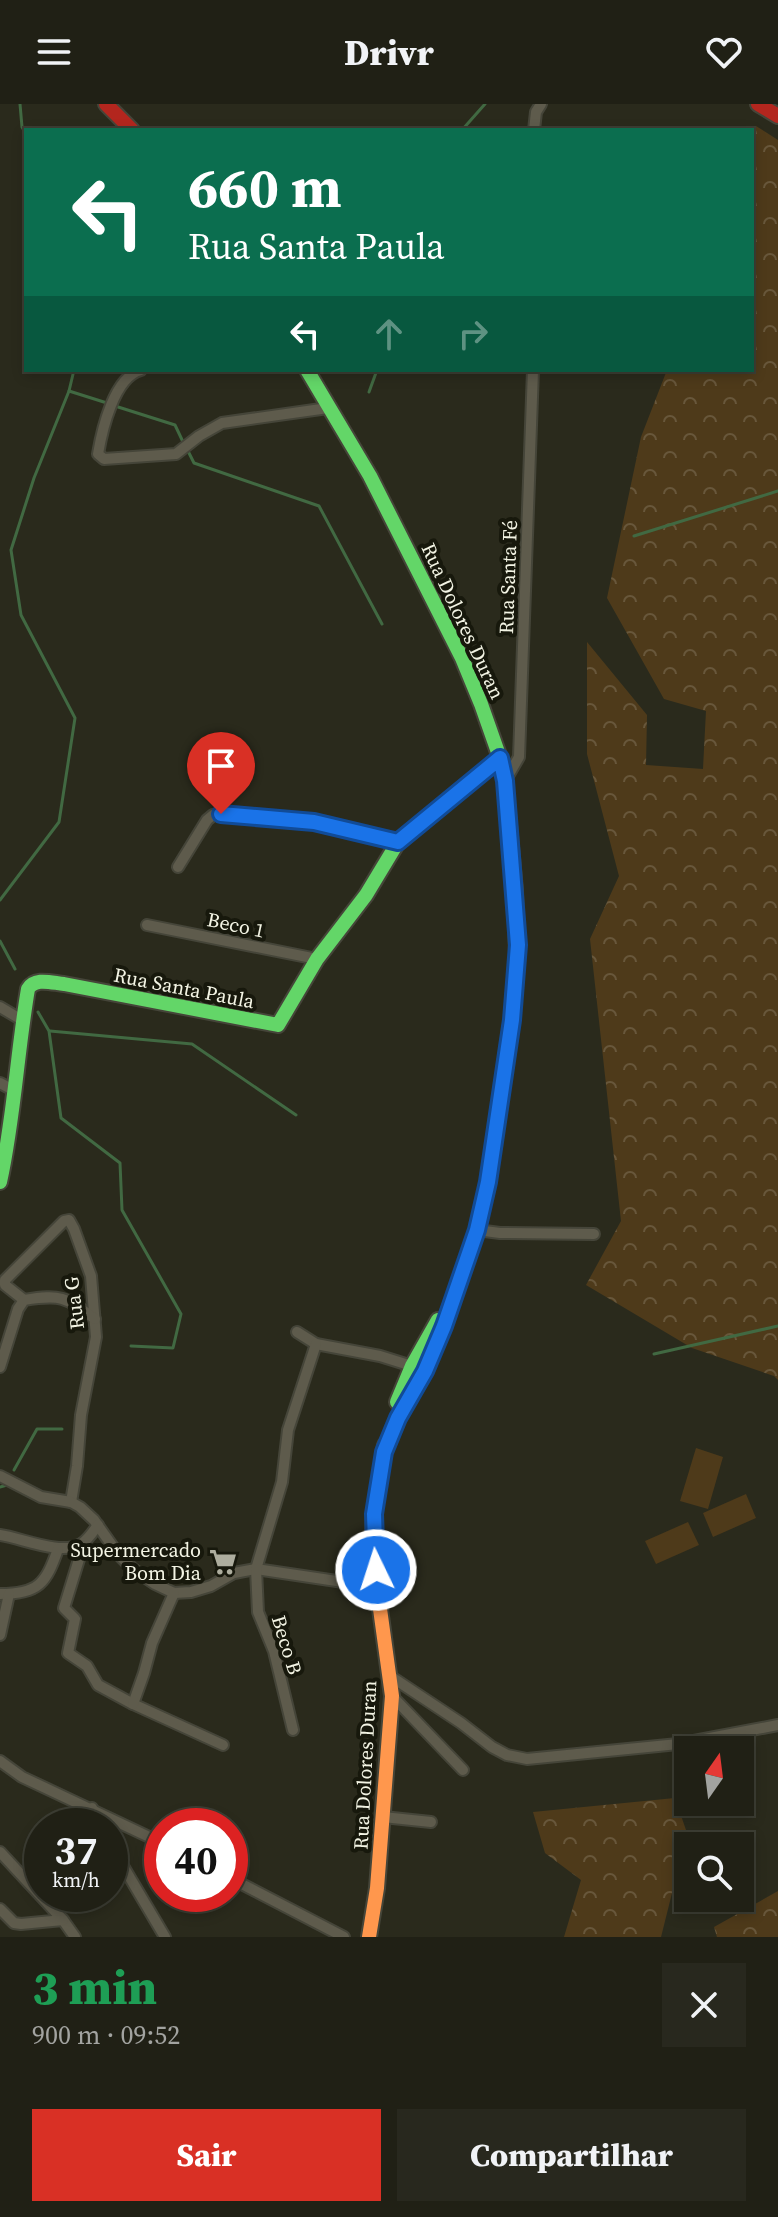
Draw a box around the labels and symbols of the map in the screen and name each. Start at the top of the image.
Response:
street label: Rua Santa Fé [492,520,524,634]
street label: Rua Dolores Duran [415,538,511,704]
pin [187,732,255,814]
street label: Beco 1 [205,905,267,945]
street label: Rua Santa Paula [111,961,257,1015]
street label: Rua G [57,1275,91,1331]
position arrow [334,1528,418,1612]
place label: Supermercado Bom Dia [70,1536,202,1587]
supermarket icon: Supermercado Bom Dia [208,1547,238,1577]
street label: Beco B [265,1612,309,1678]
street label: Rua Dolores Duran [347,1680,383,1850]
north arrow [674,1736,754,1816]
speed limit sign: 40 [144,1808,248,1912]

